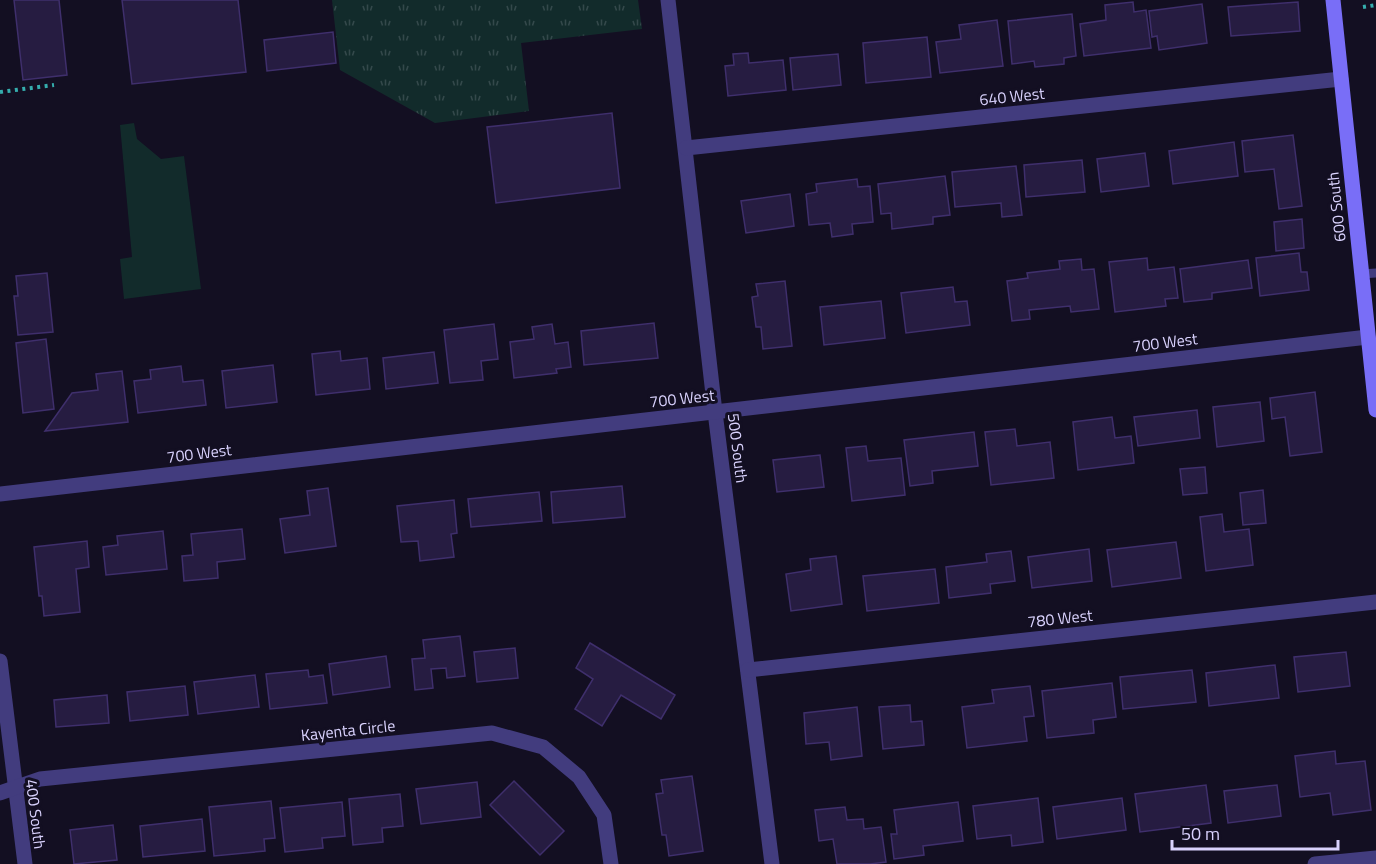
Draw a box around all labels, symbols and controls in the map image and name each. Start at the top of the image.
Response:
street label: 640 West [978,81,1046,111]
street label: 600 South [1320,171,1352,243]
street label: 700 West [1131,326,1199,358]
street label: 700 West [648,383,716,413]
street label: 500 South [722,412,754,484]
street label: 700 West [165,437,233,469]
street label: 780 West [1026,603,1094,633]
street label: Kayenta Circle [300,713,396,747]
street label: 400 South [20,778,52,850]
scale bar [1172,813,1338,851]
text: 50 m [1181,820,1220,847]

